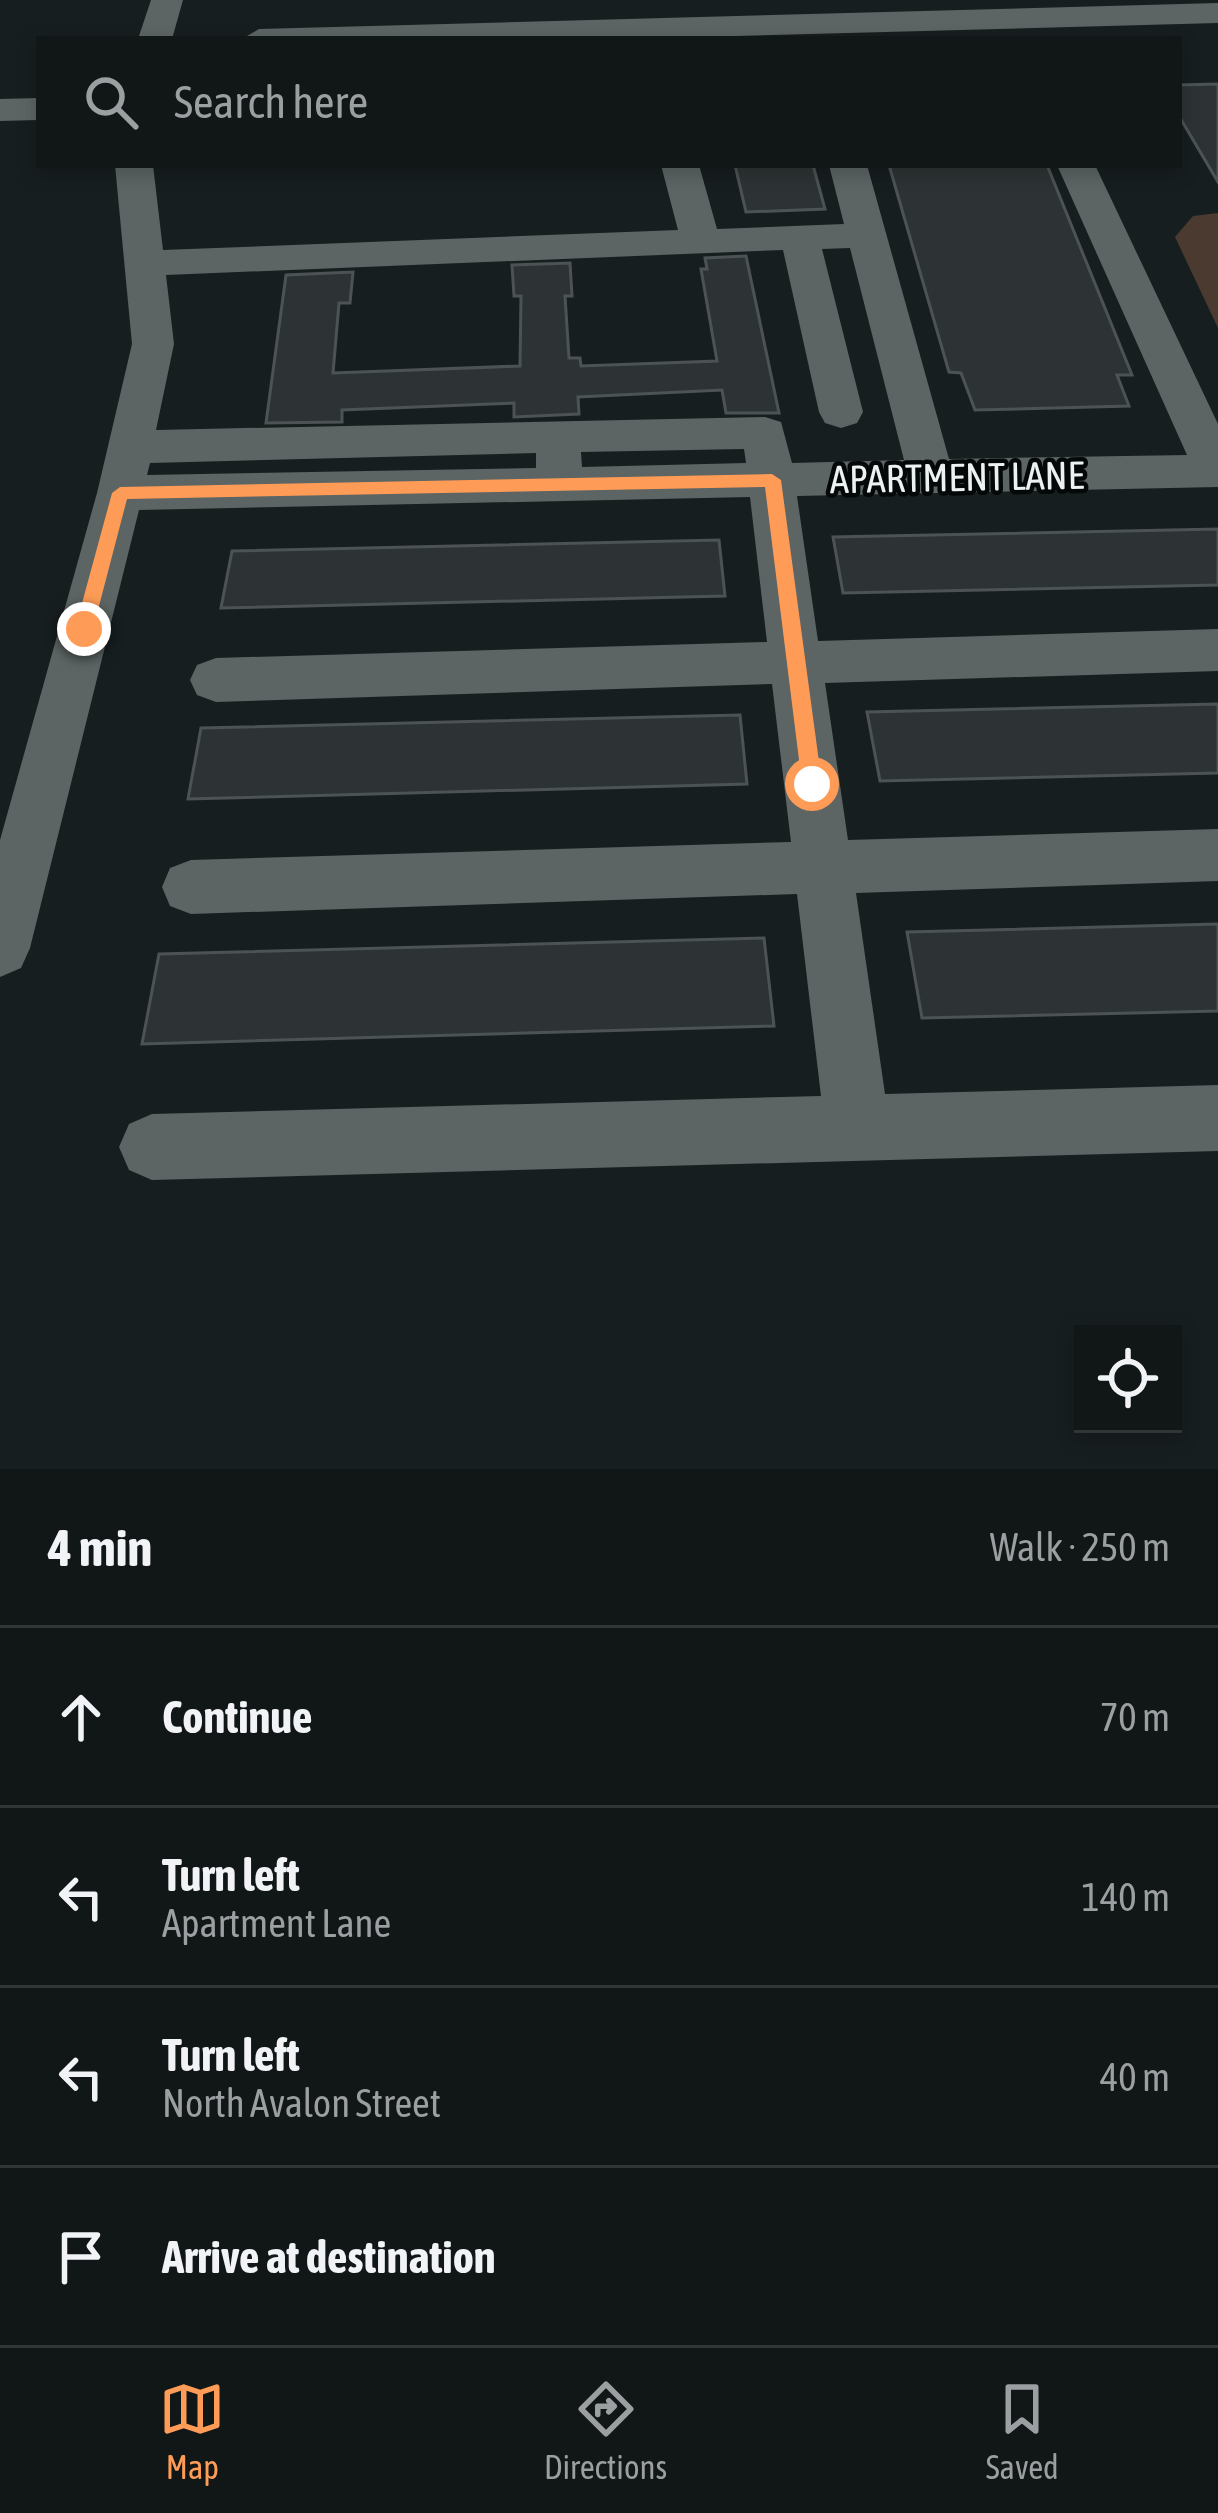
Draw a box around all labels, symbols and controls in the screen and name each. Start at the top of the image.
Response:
search box [36,36,1182,168]
icon: search [78,69,144,135]
text: Search here [174,76,368,128]
street label: APARTMENT LANE [829,453,1085,501]
route end [57,602,111,656]
route start [785,757,839,811]
map controls [1074,1325,1182,1433]
button: locate [1074,1325,1182,1433]
text: 4 min [48,1518,152,1577]
text: Walk · 250 m [990,1525,1170,1569]
icon: ahead [48,1684,114,1750]
text: Continue [162,1691,313,1743]
text: 70 m [1100,1695,1170,1739]
text: Turn left [162,1849,300,1901]
icon: left [48,1864,114,1930]
text: 140 m [1082,1875,1170,1919]
text: Apartment Lane [162,1901,391,1945]
text: Turn left [162,2029,300,2081]
icon: left [48,2044,114,2110]
text: 40 m [1100,2055,1170,2099]
text: North Avalon Street [162,2081,441,2125]
icon: arrive [48,2224,114,2290]
text: Arrive at destination [162,2231,496,2283]
tab: Map [159,2376,225,2486]
tab: Directions [544,2376,667,2486]
tab: Saved [986,2376,1059,2486]

